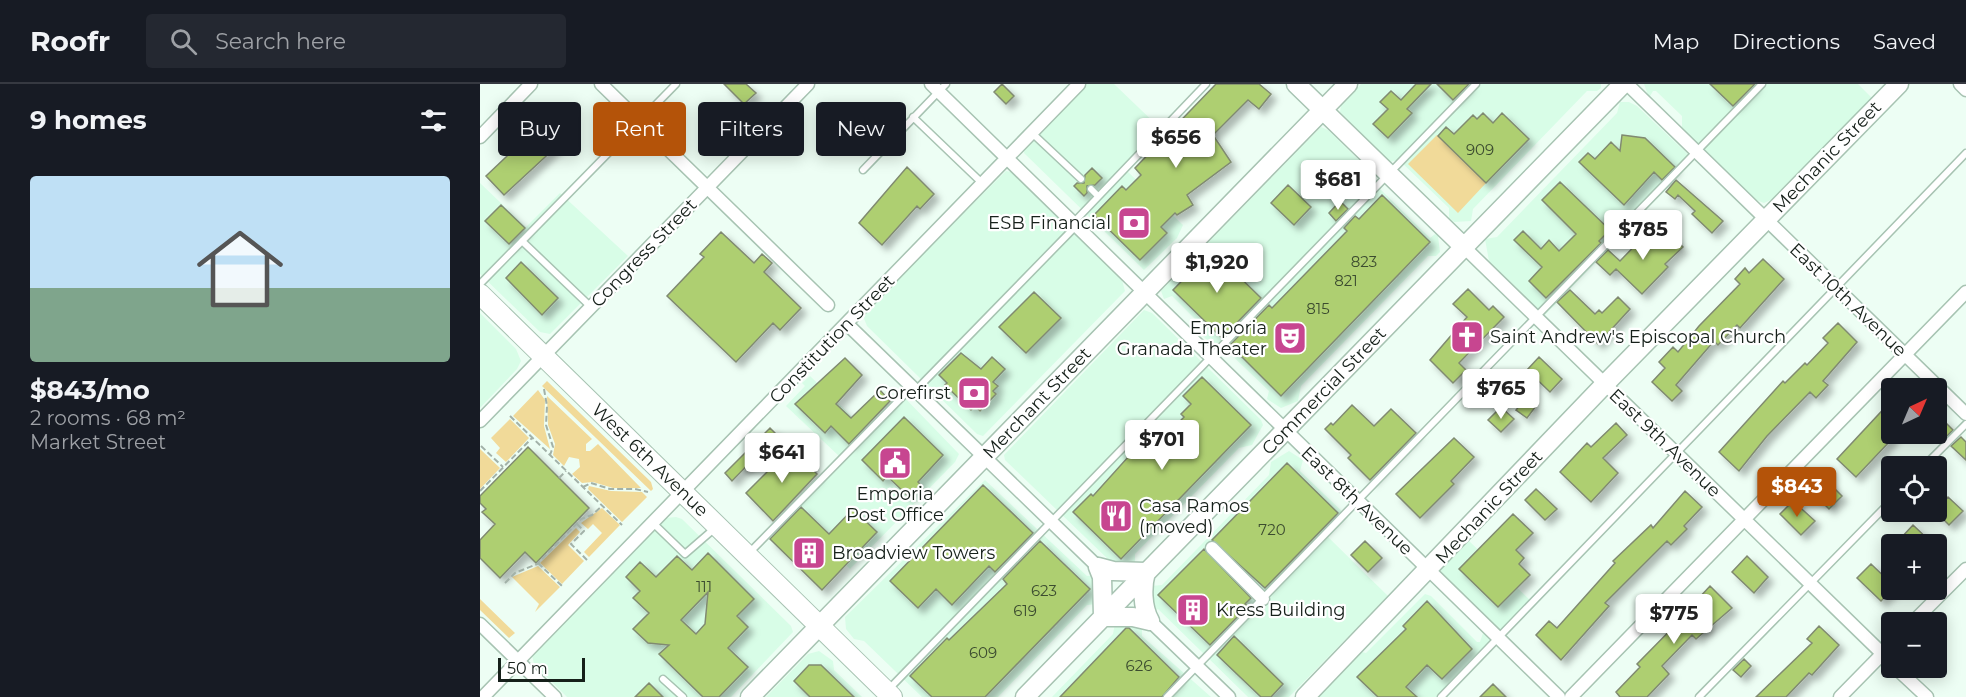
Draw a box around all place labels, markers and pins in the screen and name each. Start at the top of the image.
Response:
pin: $656 [1140,118,1212,169]
pin: $681 [1302,160,1374,211]
bank icon: ESB Financial [1116,205,1152,241]
pin: $785 [1607,210,1679,261]
place label: ESB Financial [988,212,1111,234]
pin: $1,920 [1168,243,1266,294]
place label: Emporia Granada Theater [1117,317,1267,360]
church icon: Saint Andrew's Episcopal Church [1449,319,1485,355]
theatre icon: Emporia Granada Theater [1272,320,1308,356]
place label: Saint Andrew's Episcopal Church [1490,326,1786,348]
pin: $765 [1465,369,1537,420]
bank icon: Corefirst [956,375,992,411]
place label: Corefirst [875,382,951,404]
pin: $701 [1126,420,1198,471]
pin: $641 [746,433,818,484]
public building icon: Emporia Post Office [877,445,913,481]
pin: $843 [1761,467,1833,518]
place label: Emporia Post Office [846,483,944,526]
place label: Casa Ramos (moved) [1139,495,1249,538]
restaurant icon: Casa Ramos (moved) [1098,498,1134,534]
building icon: Broadview Towers [791,535,827,571]
place label: Broadview Towers [832,542,995,564]
building icon: Kress Building [1175,592,1211,628]
pin: $775 [1638,594,1710,645]
place label: Kress Building [1216,599,1346,621]

